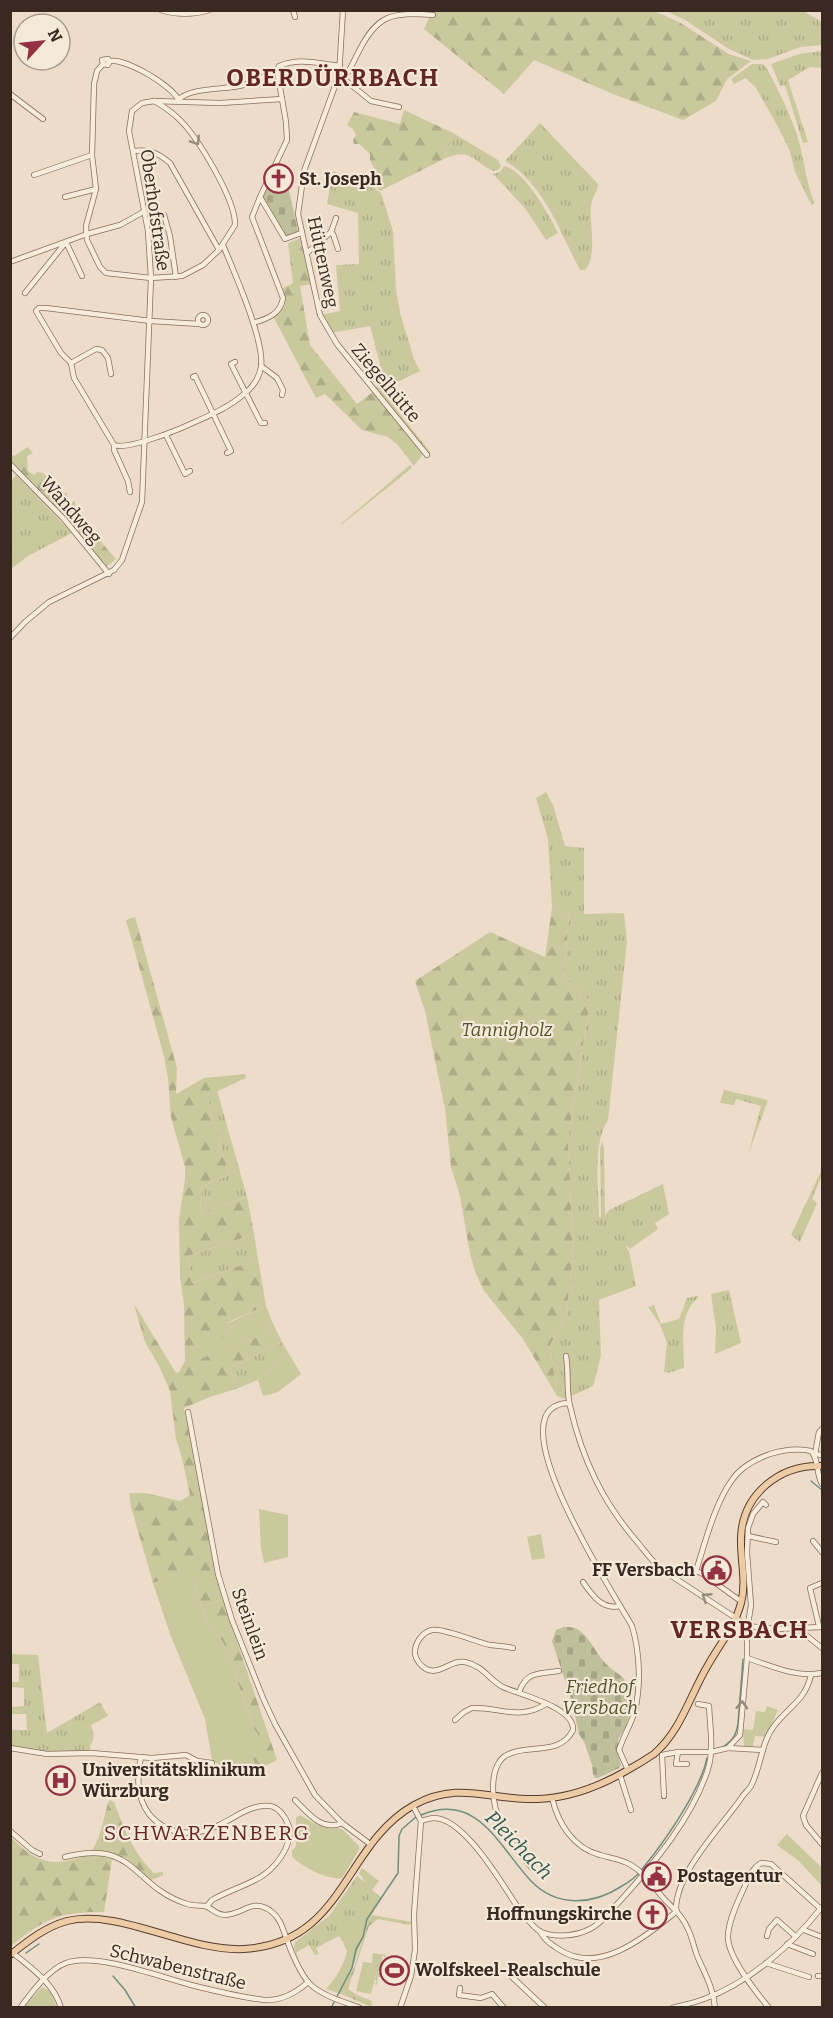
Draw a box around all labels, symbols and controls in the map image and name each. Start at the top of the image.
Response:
north arrow [12,12,72,72]
text: N [44,26,66,45]
district label: OBERDÜRRBACH [226,64,440,92]
one-way arrow [189,134,200,145]
street label: Oberhofstraße [136,148,174,272]
church icon: St. Joseph [262,163,294,195]
place label: St. Joseph [299,168,382,190]
street label: Hüttenweg [303,214,343,310]
street label: Ziegelhütte [347,339,425,427]
street label: Wandweg [36,472,106,548]
park label: Tannigholz [461,1019,553,1041]
public building icon: FF Versbach [700,1554,732,1586]
place label: FF Versbach [592,1559,696,1581]
street label: Steinlein [227,1585,273,1664]
one-way arrow [702,1593,712,1605]
district label: VERSBACH [671,1616,809,1644]
park label: Friedhof Versbach [562,1676,638,1719]
one-way arrow [736,1701,749,1710]
place label: Universitätsklinikum Würzburg [82,1759,266,1802]
hospital icon: Universitätsklinikum Würzburg [45,1764,77,1796]
water label: Pleichach [480,1806,558,1884]
district label: SCHWARZENBERG [104,1820,310,1846]
public building icon: Postagentur [640,1860,672,1892]
place label: Postagentur [677,1865,783,1887]
church icon: Hoffnungskirche [637,1898,669,1930]
place label: Hoffnungskirche [486,1903,632,1925]
street label: Schwabenstraße [108,1939,248,1995]
sports icon: Wolfskeel-Realschule [378,1954,410,1986]
place label: Wolfskeel-Realschule [415,1959,601,1981]

